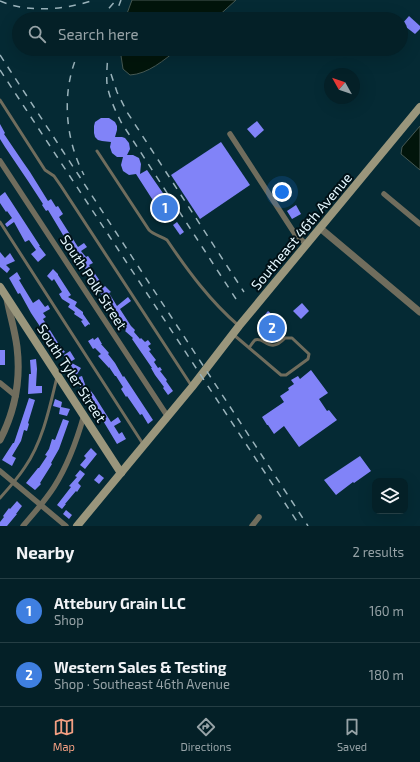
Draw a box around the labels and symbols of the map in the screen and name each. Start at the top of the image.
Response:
north arrow [324,68,360,104]
street label: Southeast 46th Avenue [247,169,355,293]
your location [272,182,292,202]
pin: 1 [152,193,178,223]
street label: South Polk Street [57,231,131,333]
pin: 2 [259,313,285,343]
street label: South Tyler Street [34,321,110,425]

